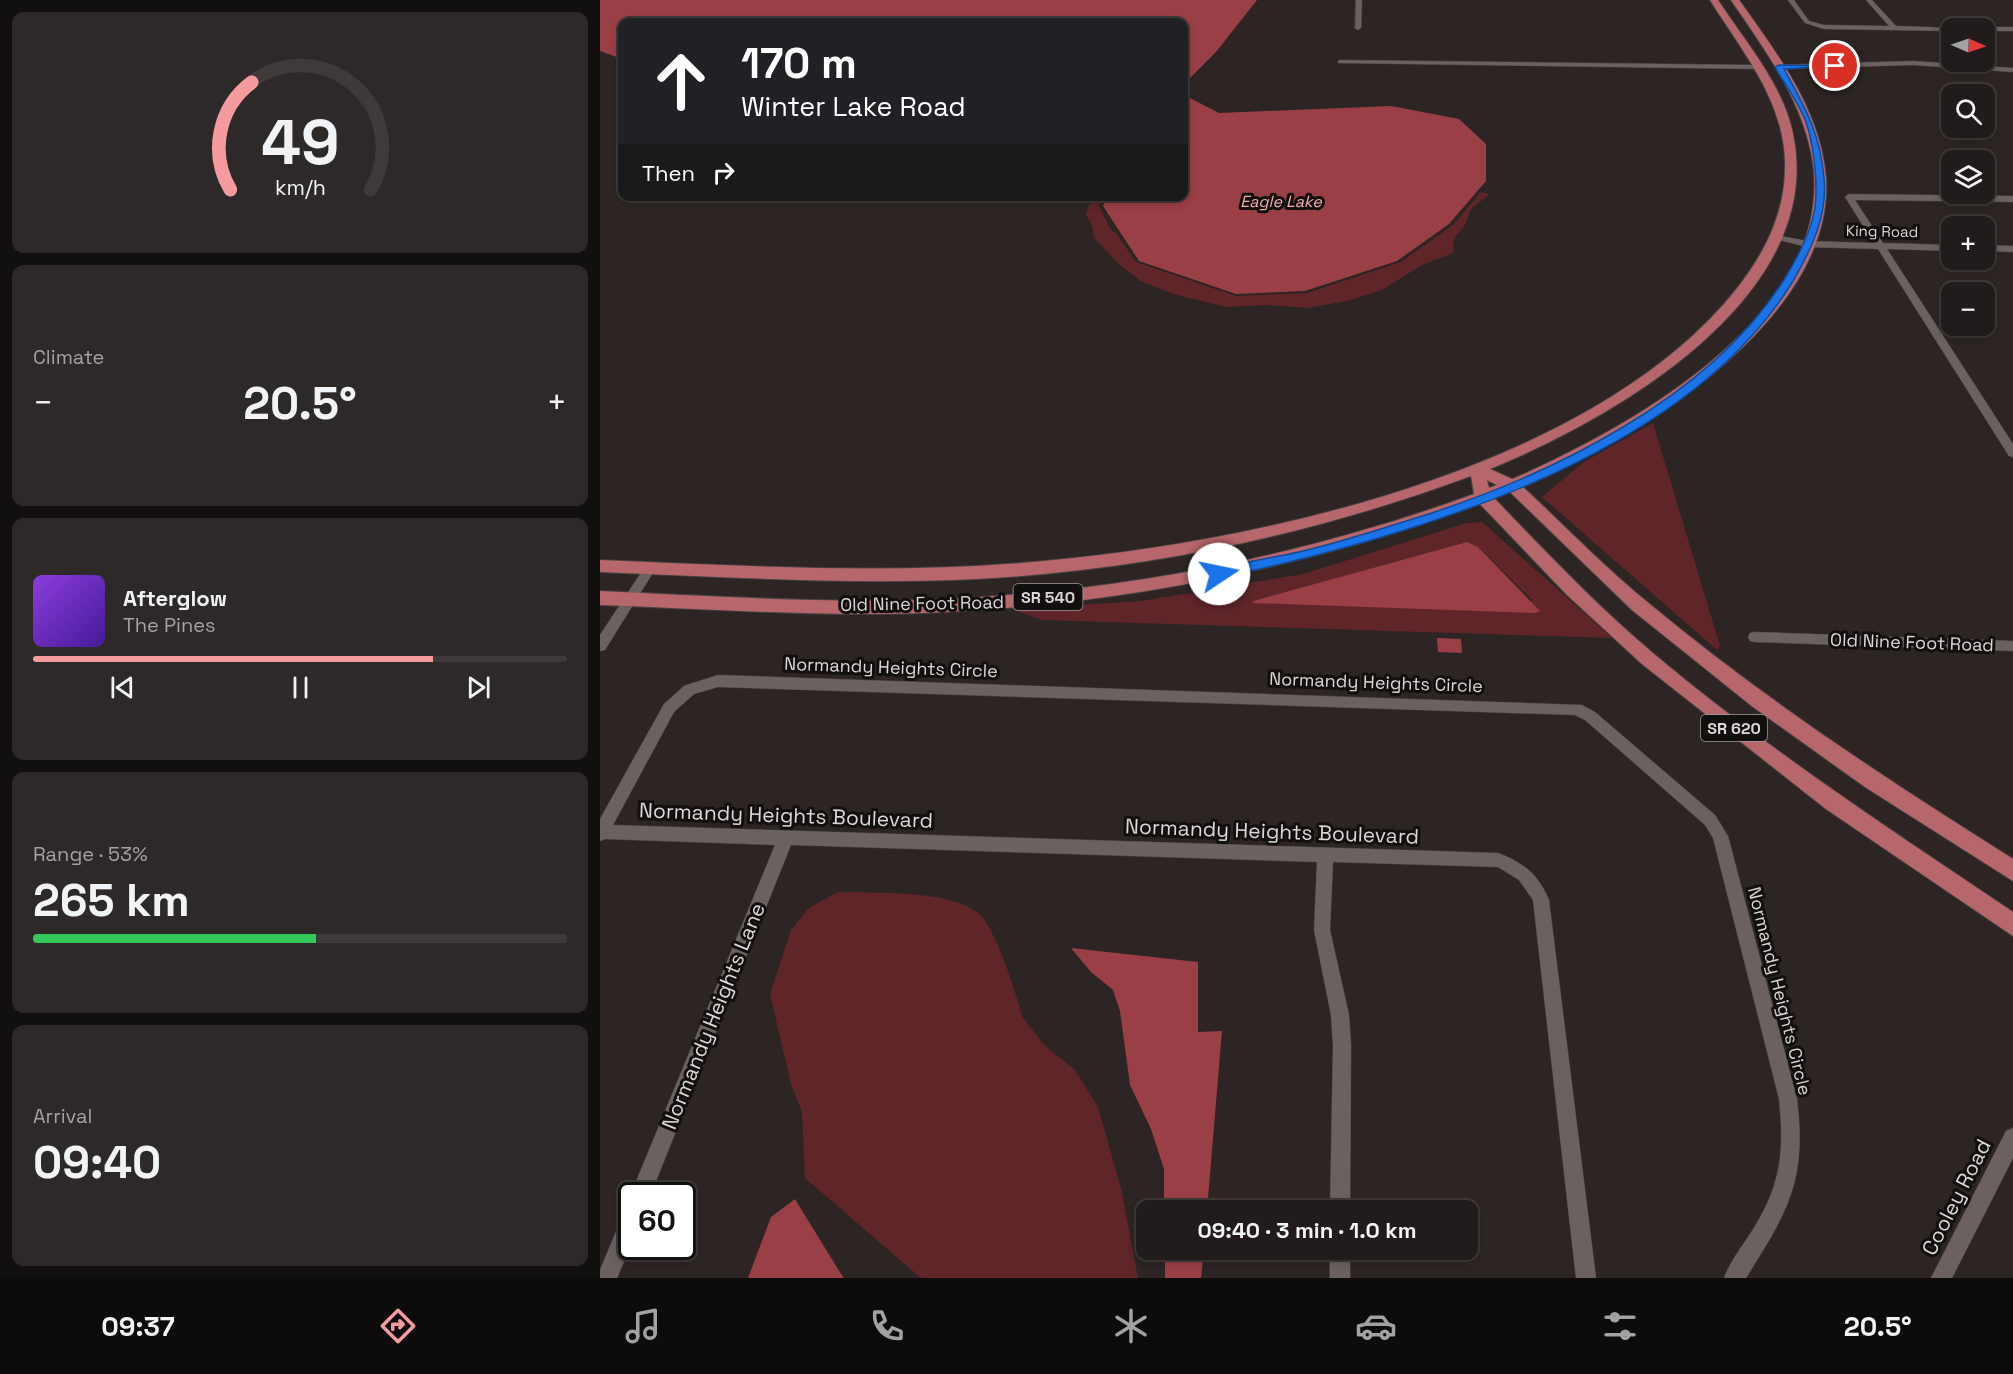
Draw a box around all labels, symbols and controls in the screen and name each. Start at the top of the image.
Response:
north arrow [1941,18,1995,72]
map controls [1941,18,1995,336]
text: 170 m [741,37,857,90]
pin [1809,40,1860,91]
icon: ahead [642,42,720,120]
icon: arrive [1818,49,1851,82]
button: search [1941,84,1995,138]
text: Winter Lake Road [741,89,966,124]
text: 49 [261,103,339,182]
button: layers [1941,150,1995,204]
icon: right [707,156,740,189]
text: Then [642,159,695,187]
text: km/h [274,174,326,201]
water label: Eagle Lake [1240,191,1322,212]
button: + [1941,216,1995,270]
street label: King Road [1846,221,1918,241]
button: − [1941,282,1995,336]
text: Climate [33,344,104,370]
text: 20.5° [243,375,357,432]
text: − [33,382,53,424]
text: + [547,382,567,424]
position arrow [1187,542,1251,606]
text: Afterglow [123,584,227,612]
road number: SR 540 [1014,584,1082,610]
street label: Old Nine Foot Road [840,590,1004,616]
text: The Pines [123,612,216,638]
street label: Old Nine Foot Road [1830,628,1994,656]
street label: Normandy Heights Circle [784,652,998,682]
street label: Normandy Heights Circle [1269,667,1483,697]
icon: previous [106,671,139,704]
icon: pause [284,671,317,704]
icon: next [462,671,495,704]
road number: SR 620 [1701,715,1767,741]
street label: Normandy Heights Boulevard [639,796,933,834]
street label: Normandy Heights Boulevard [1125,812,1419,850]
text: Range · 53% [33,841,148,867]
text: 265 km [33,872,190,929]
street label: Normandy Heights Circle [1743,884,1817,1098]
street label: Normandy Heights Lane [655,899,771,1133]
text: Arrival [33,1103,92,1129]
text: 09:40 [33,1134,161,1191]
street label: Cooley Road [1915,1134,1997,1260]
speed limit sign: 60 [618,1182,696,1260]
text: 09:40 · 3 min · 1.0 km [1197,1216,1417,1244]
icon: directions [377,1305,419,1347]
icon: music [622,1305,664,1347]
icon: phone [866,1305,908,1347]
icon: climate [1110,1305,1152,1347]
icon: car [1355,1305,1397,1347]
icon: filters [1599,1305,1641,1347]
text: 09:37 [101,1309,175,1344]
text: 20.5° [1844,1309,1912,1344]

